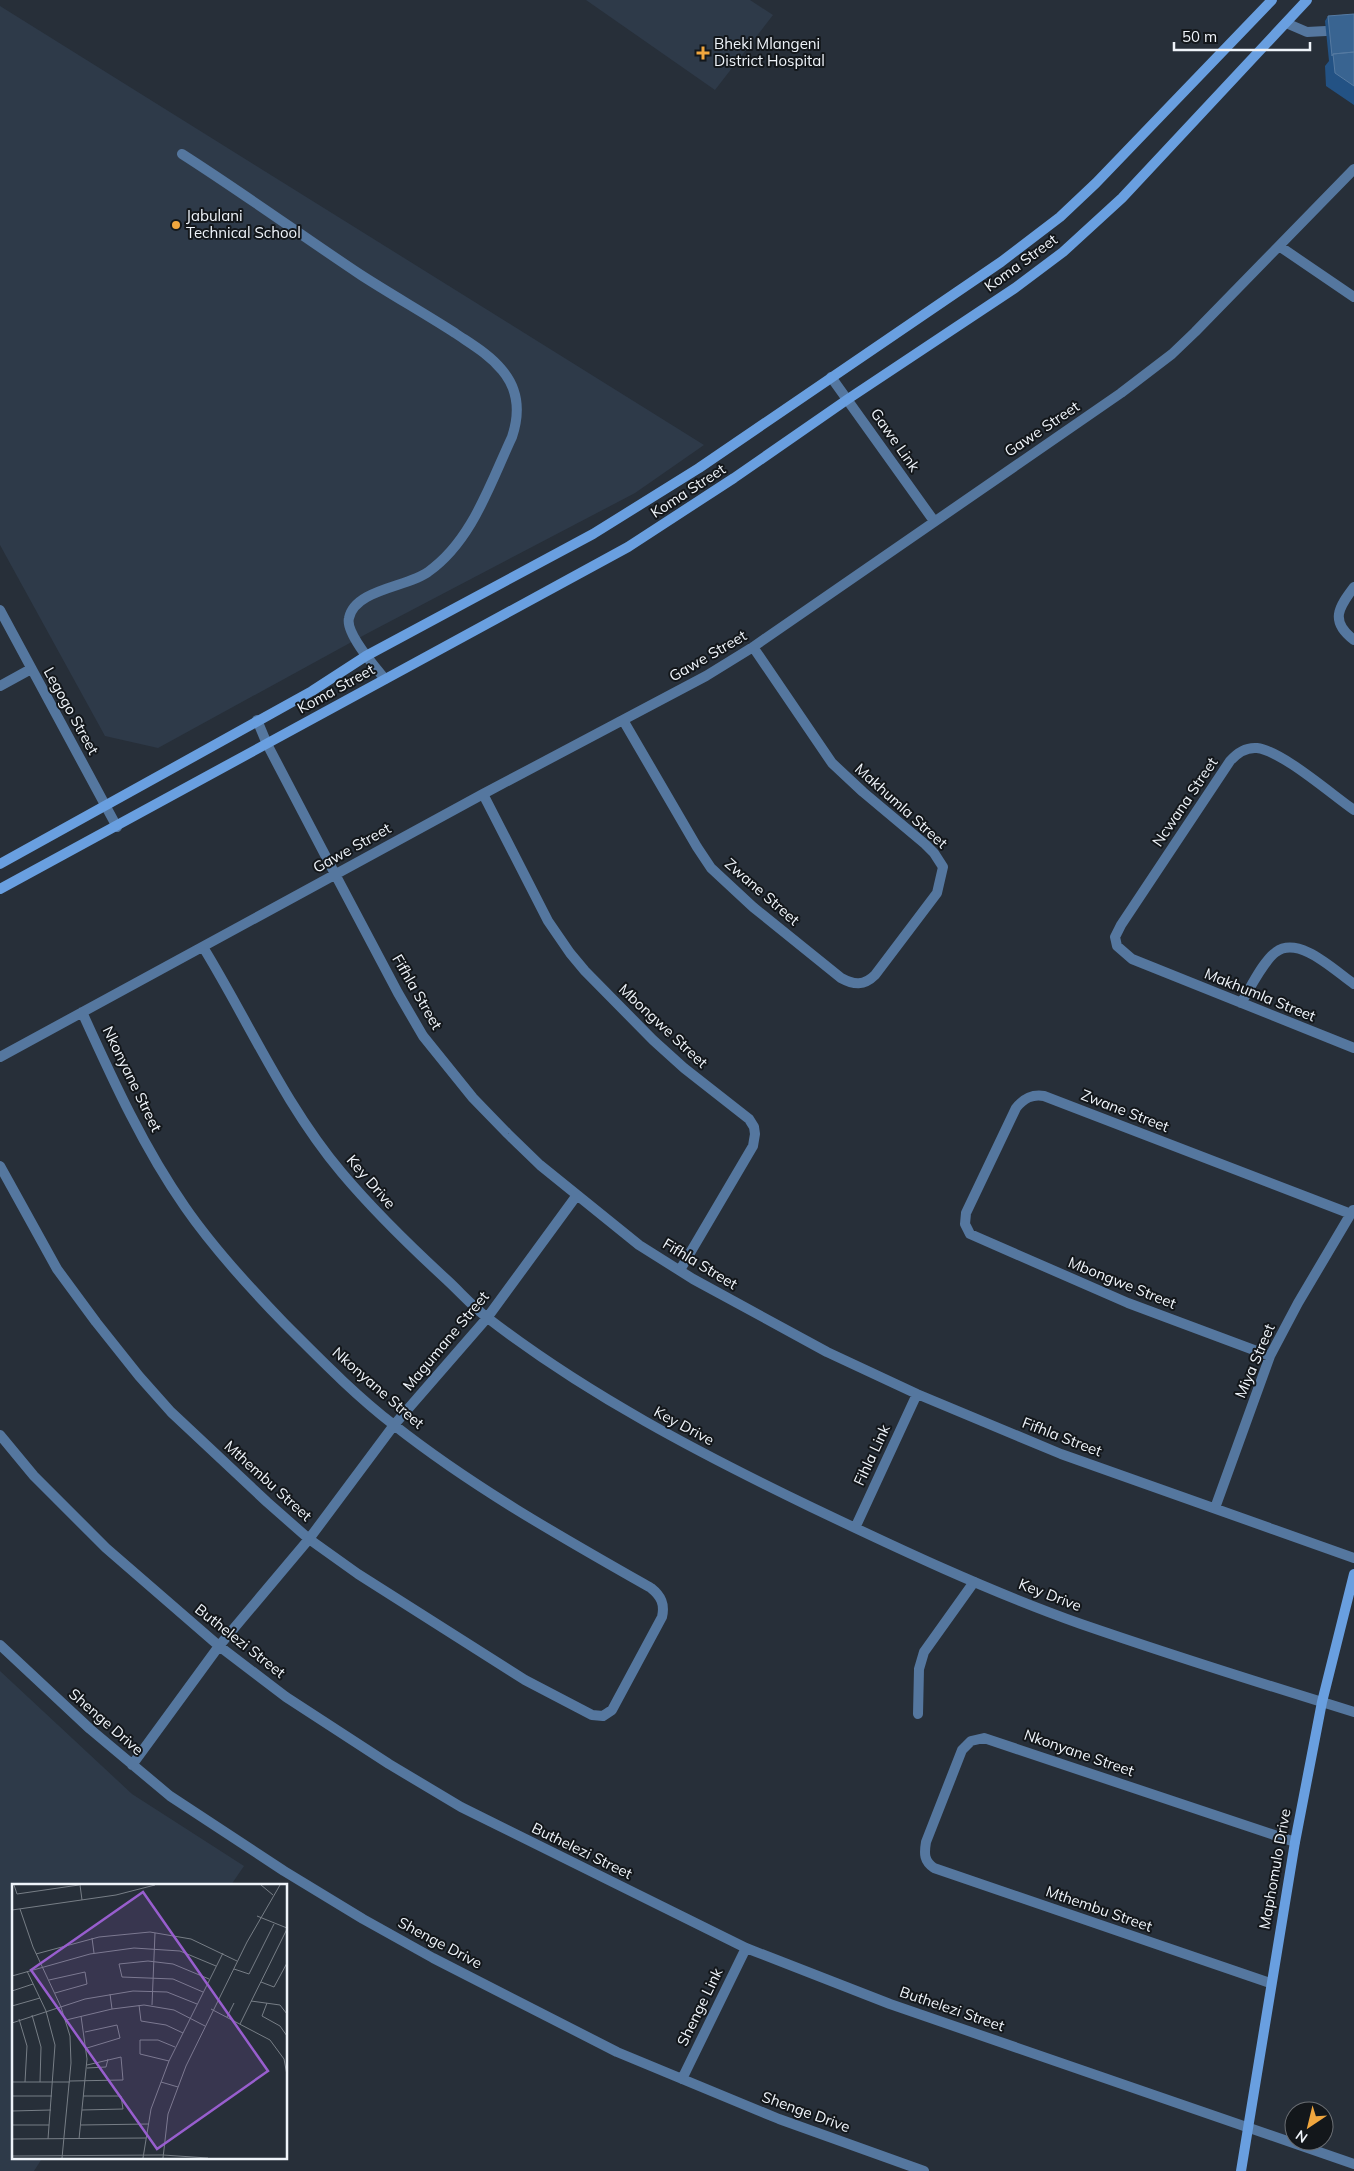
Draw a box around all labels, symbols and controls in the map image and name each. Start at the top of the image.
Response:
scale bar [1174,20,1310,52]
text: 50 m [1182,27,1217,46]
place label: Bheki Mlangeni District Hospital [714,34,825,70]
marker: Bheki Mlangeni District Hospital [696,46,710,60]
place label: Jabulani Technical School [186,206,301,242]
marker: Jabulani Technical School [170,219,182,231]
street label: Koma Street [981,230,1061,295]
street label: Gawe Street [1001,397,1083,461]
street label: Gawe Link [867,404,924,475]
street label: Koma Street [647,459,729,522]
street label: Gawe Street [666,626,750,685]
street label: Koma Street [294,660,378,718]
street label: Legogo Street [40,664,103,758]
street label: Ncwana Street [1148,753,1221,850]
street label: Makhumla Street [851,759,952,852]
street label: Gawe Street [309,818,394,877]
street label: Zwane Street [721,854,804,929]
street label: Fifhla Street [388,951,447,1033]
street label: Makhumla Street [1202,964,1319,1025]
street label: Mbongwe Street [615,980,712,1072]
street label: Nkonyane Street [99,1023,166,1135]
street label: Zwane Street [1078,1085,1172,1136]
street label: Key Drive [343,1151,400,1213]
street label: Fifhla Street [659,1234,741,1293]
street label: Mbongwe Street [1065,1252,1179,1313]
street label: Magumane Street [398,1287,493,1394]
street label: Miya Street [1230,1321,1279,1401]
street label: Nkonyane Street [329,1343,428,1433]
street label: Key Drive [651,1402,718,1449]
street label: Fifhla Street [1020,1413,1105,1460]
street label: Fihla Link [849,1421,894,1489]
street label: Mthembu Street [221,1436,316,1525]
street label: Key Drive [1016,1574,1084,1615]
street label: Buthelezi Street [191,1599,289,1682]
street label: Shenge Drive [65,1684,147,1759]
street label: Nkonyane Street [1022,1725,1137,1780]
street label: Maphomulo Drive [1255,1807,1294,1931]
street label: Buthelezi Street [529,1818,636,1883]
street label: Mthembu Street [1043,1881,1155,1936]
inset map [12,1884,288,2158]
street label: Shenge Drive [395,1912,486,1973]
street label: Shenge Link [672,1964,727,2049]
street label: Buthelezi Street [897,1982,1007,2035]
street label: Shenge Drive [759,2087,853,2136]
north arrow [1284,2101,1334,2151]
text: N [1292,2126,1311,2147]

